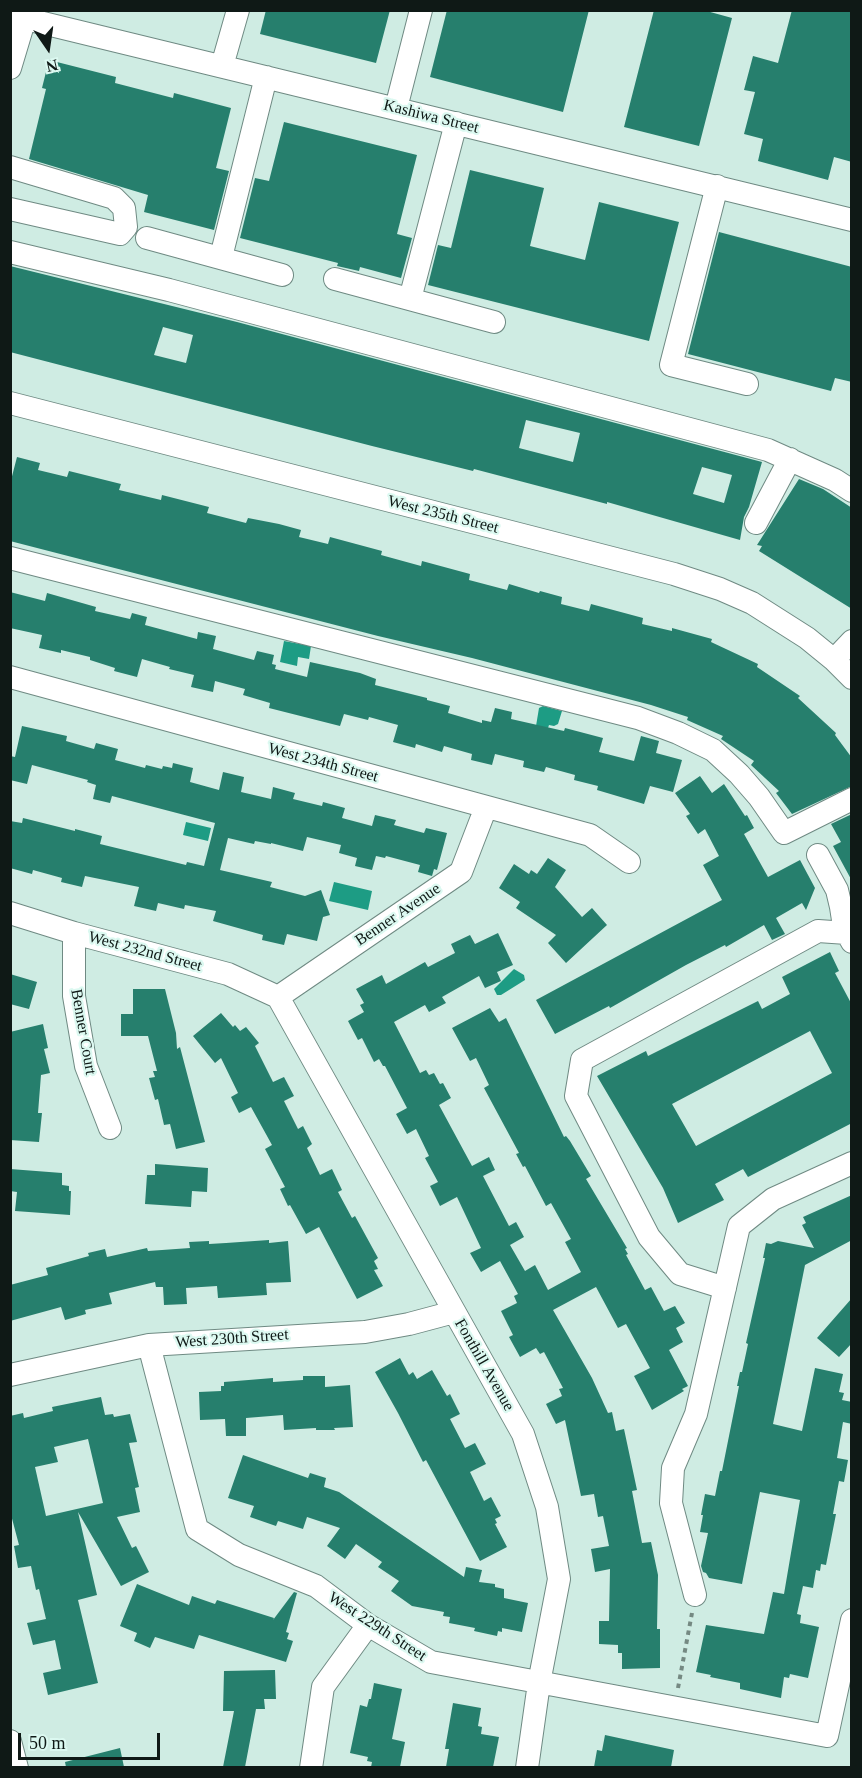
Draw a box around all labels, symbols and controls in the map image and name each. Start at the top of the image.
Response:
north arrow [18,18,78,78]
text: N [45,56,60,76]
street label: Kashiwa Street [381,96,481,138]
street label: West 235th Street [386,492,500,538]
street label: West 234th Street [266,739,380,787]
street label: Benner Avenue [352,879,444,951]
street label: West 232nd Street [86,928,204,976]
street label: Benner Court [66,988,100,1076]
street label: Fonthill Avenue [450,1315,518,1415]
street label: West 230th Street [175,1325,289,1353]
street label: West 229th Street [324,1588,430,1666]
scale bar [21,1721,164,1759]
text: 50 m [29,1733,66,1753]

